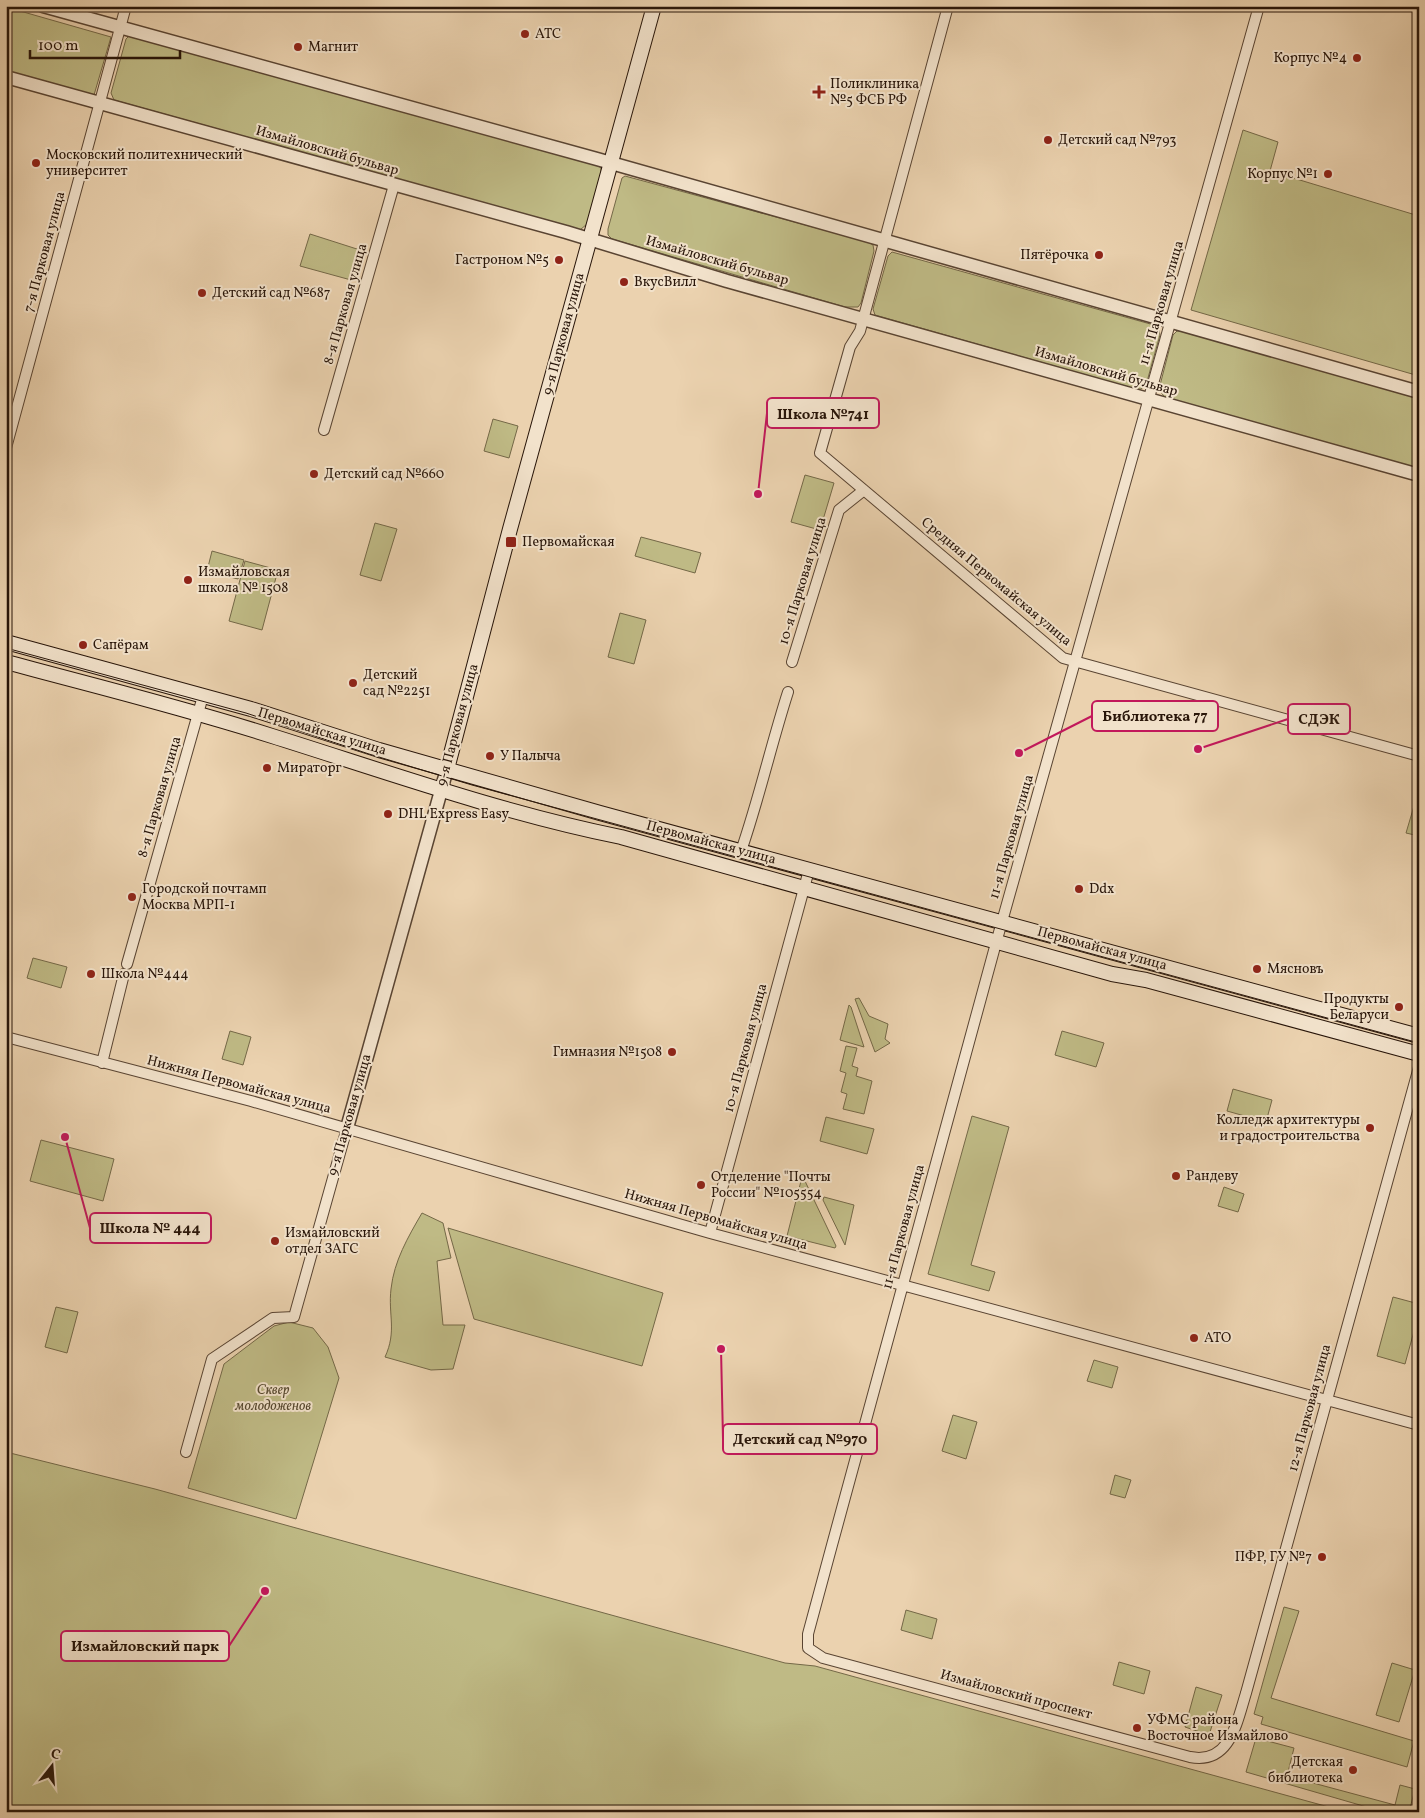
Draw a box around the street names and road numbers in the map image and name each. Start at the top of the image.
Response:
street label: Измайловский бульвар [253,121,401,181]
street label: 7-я Парковая улица [20,189,70,315]
street label: Измайловский бульвар [643,231,791,291]
street label: 11-я Парковая улица [1135,238,1189,368]
street label: 8-я Парковая улица [320,241,372,367]
street label: 9-я Парковая улица [539,271,589,397]
street label: Измайловский бульвар [1032,342,1180,402]
street label: Средняя Первомайская улица [917,513,1075,651]
street label: 10-я Парковая улица [775,515,831,647]
street label: 9-я Парковая улица [433,662,483,788]
street label: Первомайская улица [255,703,389,761]
street label: 8-я Парковая улица [134,734,186,860]
street label: 11-я Парковая улица [985,772,1039,902]
street label: Первомайская улица [644,817,778,869]
street label: Первомайская улица [1035,923,1169,975]
street label: 10-я Парковая улица [720,981,772,1115]
street label: Нижняя Первомайская улица [145,1051,333,1119]
street label: 9-я Парковая улица [323,1052,377,1178]
street label: 11-я Парковая улица [878,1162,930,1292]
street label: Нижняя Первомайская улица [622,1185,810,1255]
street label: 12-я Парковая улица [1284,1342,1336,1474]
street label: Измайловский проспект [938,1666,1094,1724]

